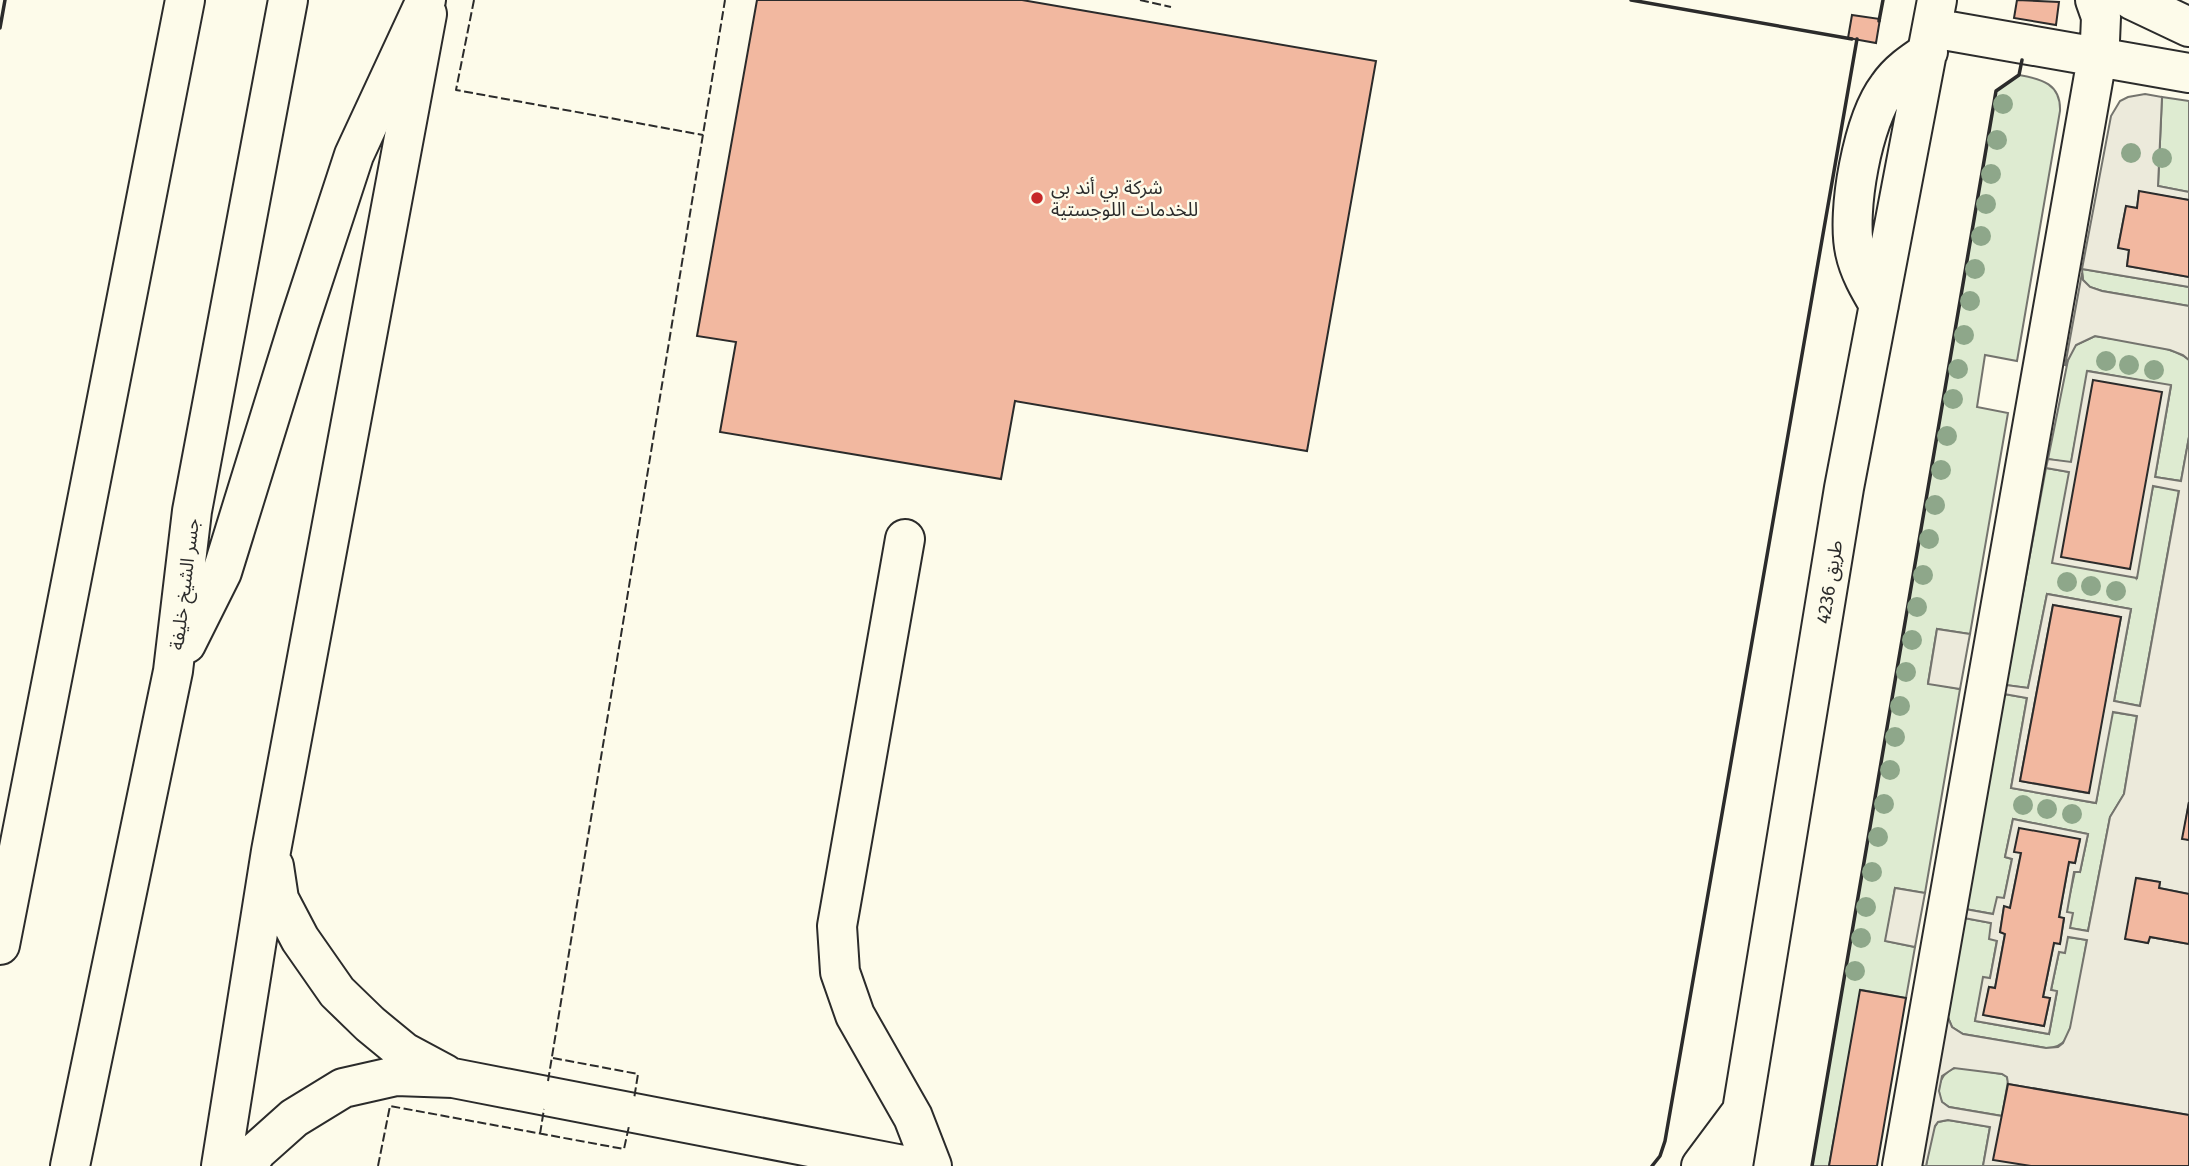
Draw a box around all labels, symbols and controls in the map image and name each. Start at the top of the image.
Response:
place label: شركة بي أند بي للخدمات اللوجستية [1051,176,1198,221]
marker: شركة بي أند بي للخدمات اللوجستية [1029,190,1045,206]
street label: جسر الشيخ خليفة [165,517,207,652]
street label: طريق 4236 [1812,538,1847,626]

